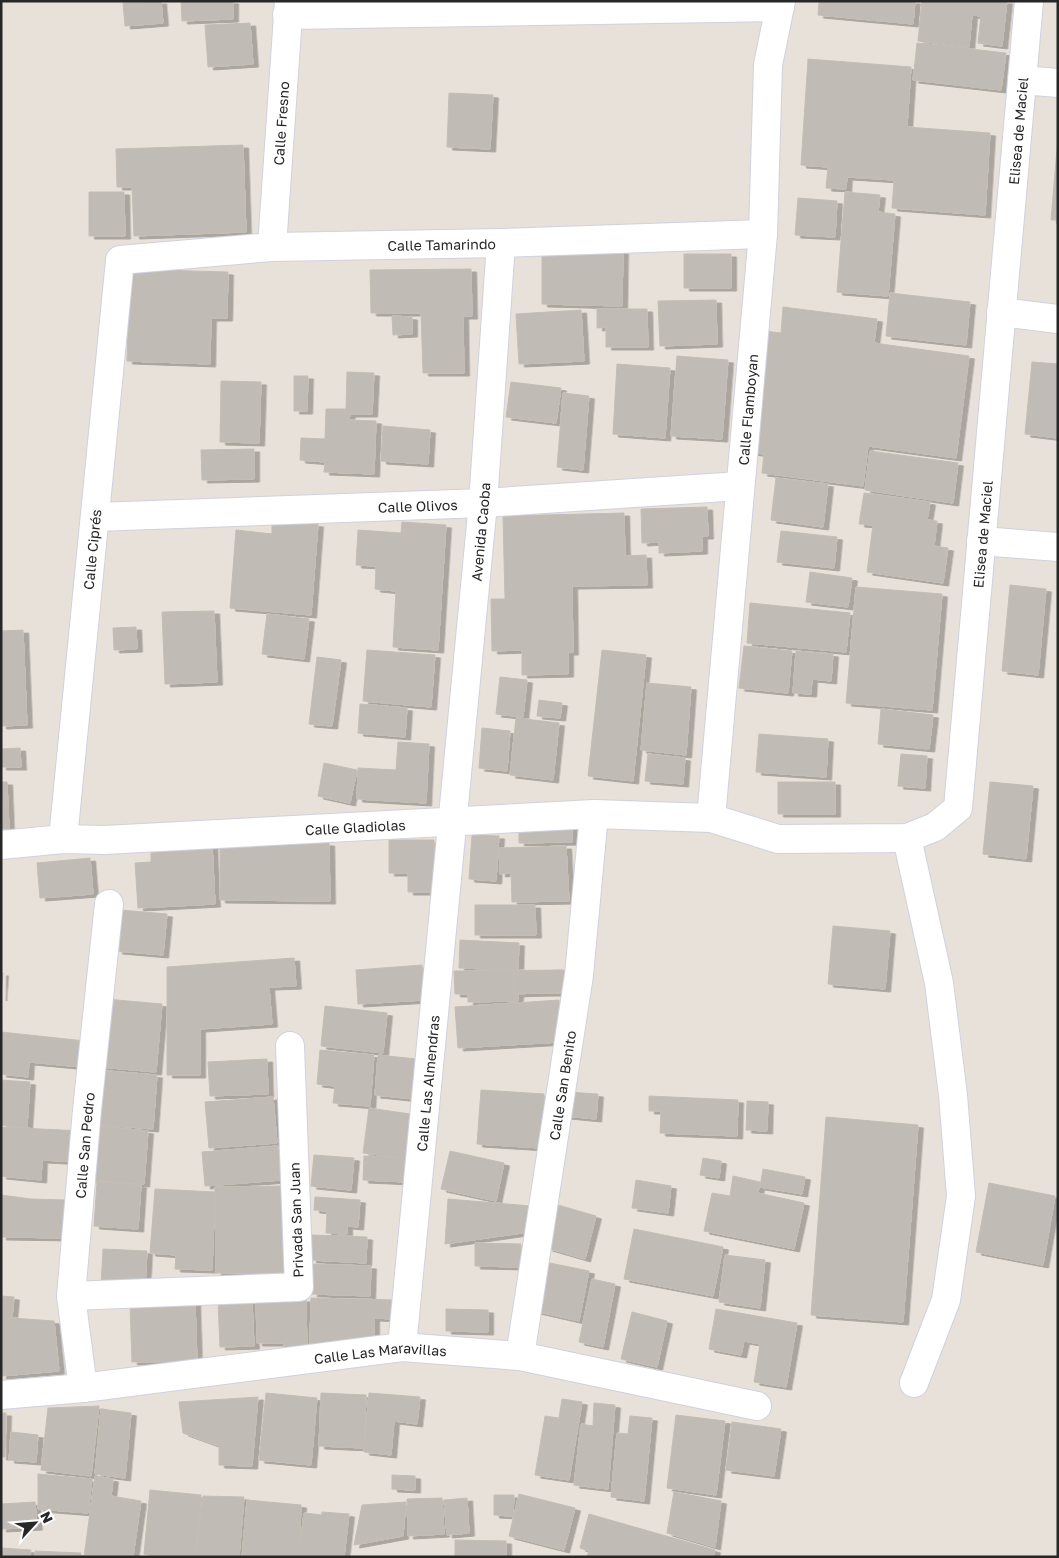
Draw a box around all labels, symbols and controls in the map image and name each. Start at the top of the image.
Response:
street label: Elisea de Maciel [1004,76,1031,185]
street label: Calle Fresno [269,81,292,166]
street label: Calle Tamarindo [387,235,496,253]
street label: Calle Flamboyan [734,353,761,466]
street label: Elisea de Maciel [969,480,995,589]
street label: Avenida Caoba [467,482,493,582]
street label: Calle Olivos [378,495,458,515]
street label: Calle Ciprés [79,508,104,590]
street label: Calle Gladiolas [305,816,406,838]
street label: Calle Las Almendras [412,1014,442,1152]
street label: Calle San Benito [545,1029,579,1141]
street label: Calle San Pedro [71,1091,97,1199]
street label: Privada San Juan [285,1162,307,1278]
street label: Calle Las Maravillas [313,1338,447,1367]
north arrow [10,1498,60,1548]
text: N [37,1509,57,1526]

